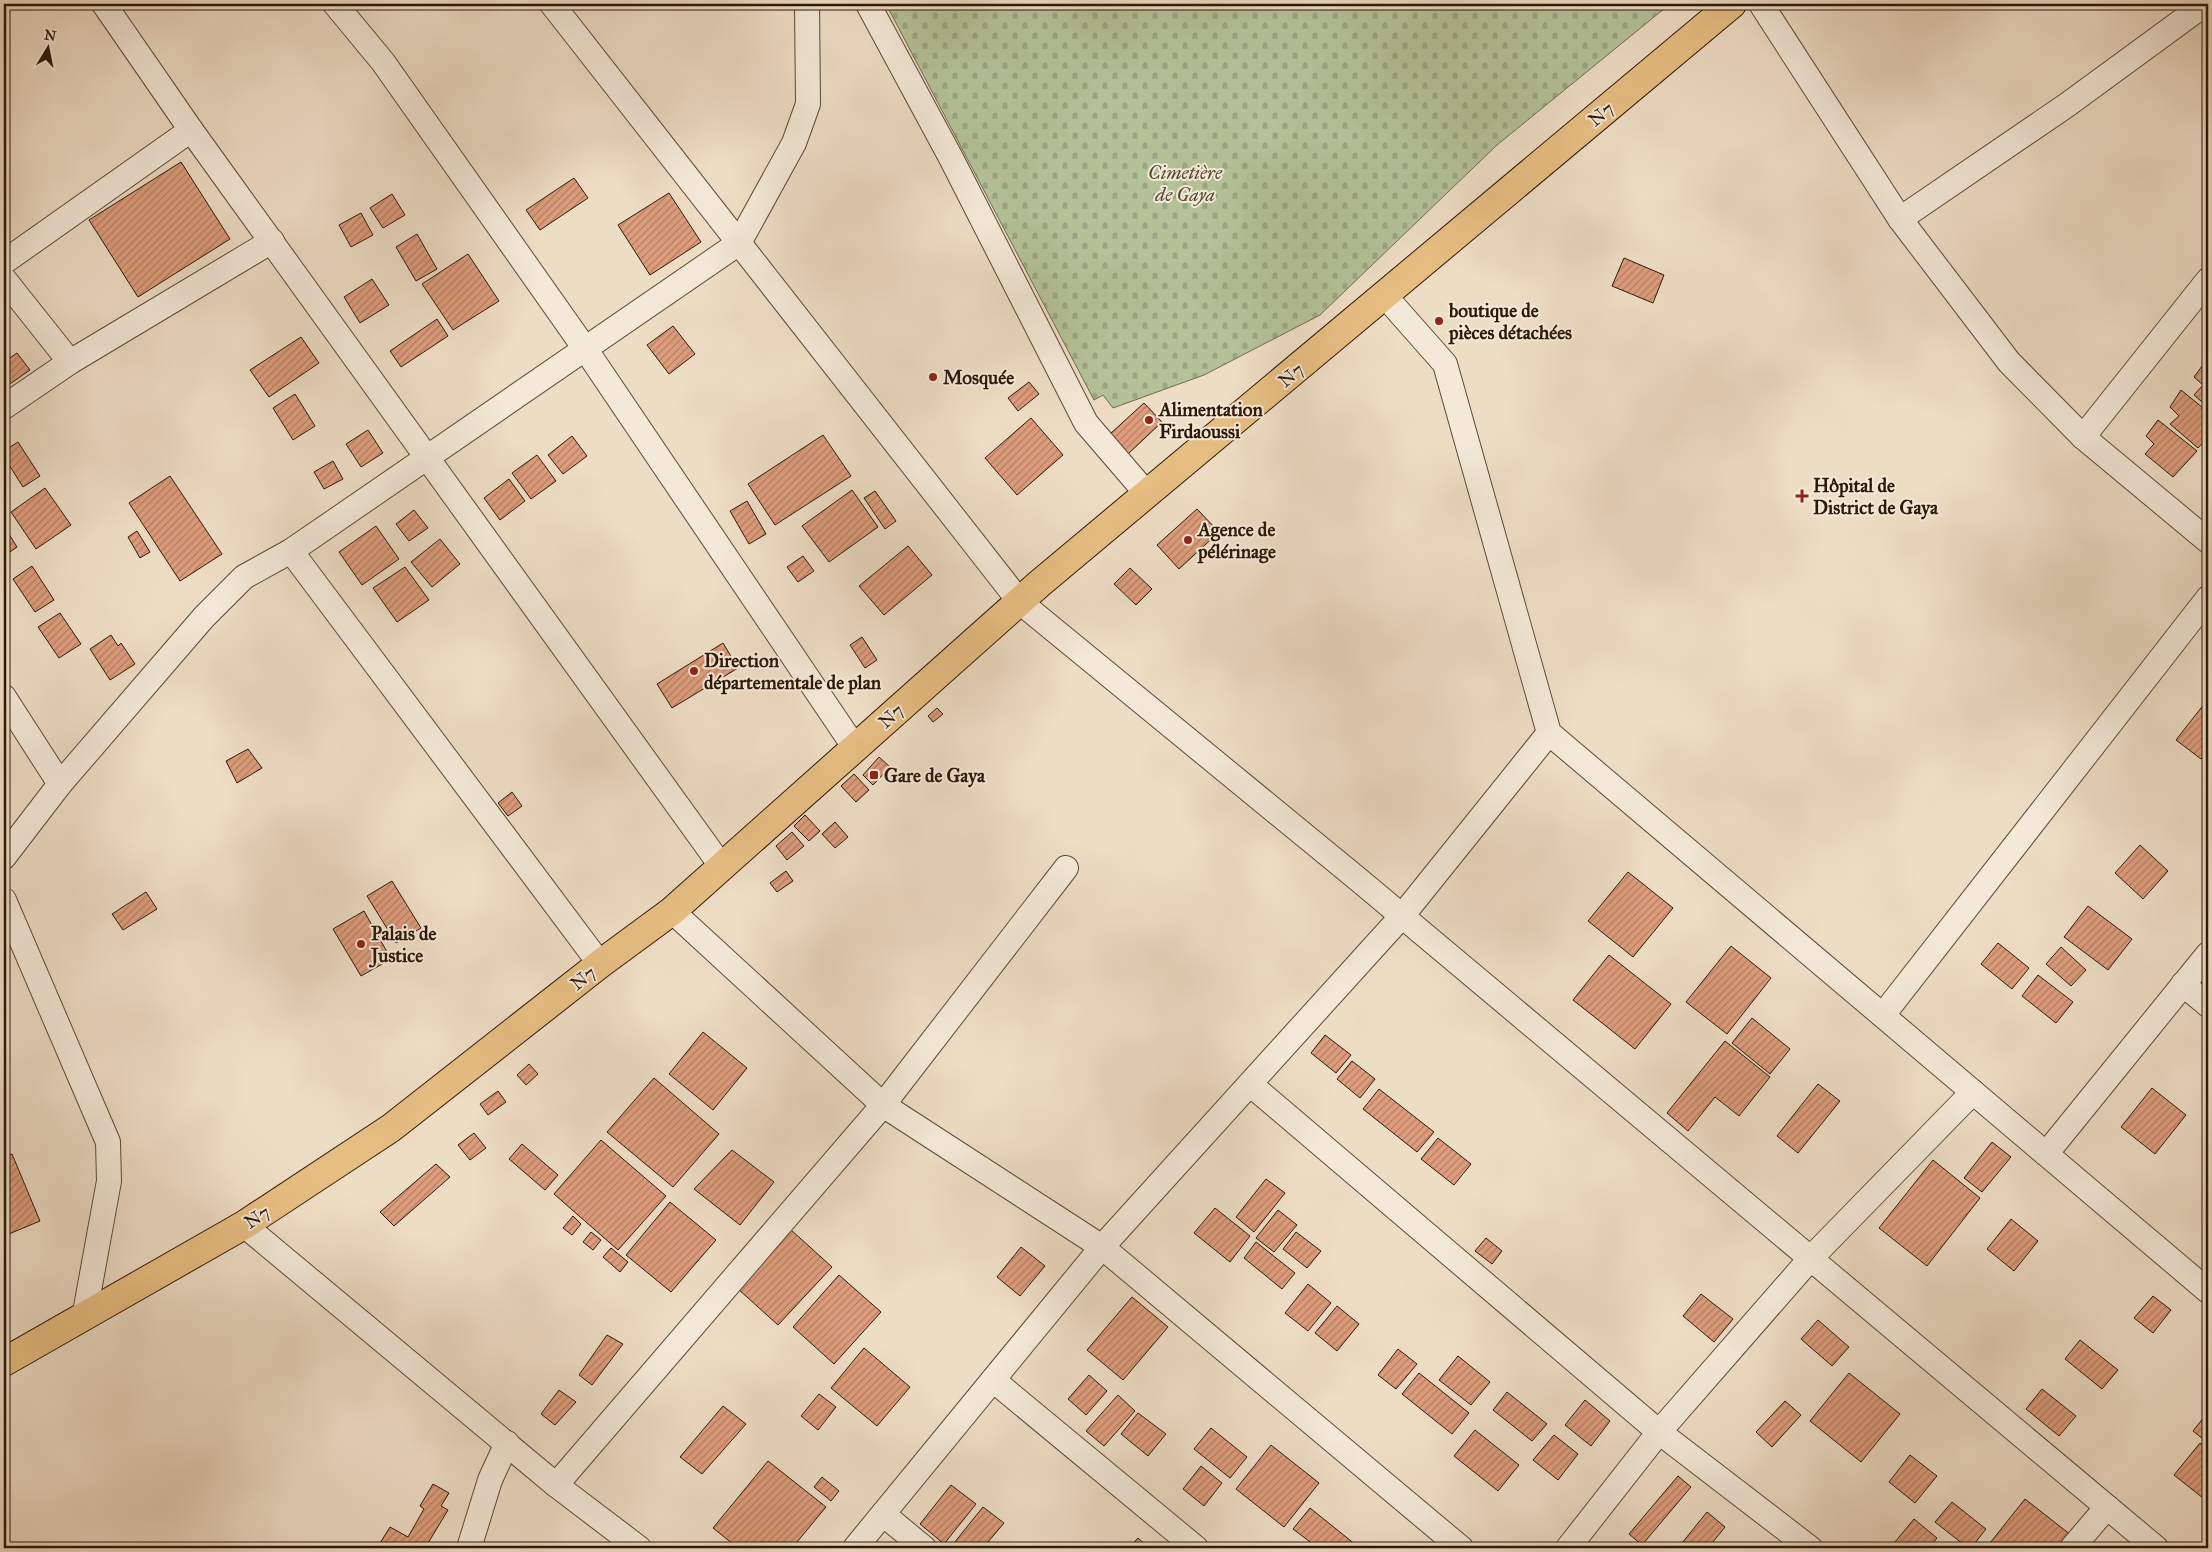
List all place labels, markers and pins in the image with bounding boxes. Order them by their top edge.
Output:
place label: boutique de pièces détachées [1448,299,1572,345]
marker: boutique de pièces détachées [1433,315,1445,327]
place label: Mosquée [943,366,1014,390]
marker: Mosquée [927,371,939,383]
place label: Alimentation Firdaoussi [1157,398,1263,443]
marker: Alimentation Firdaoussi [1143,414,1155,426]
place label: Hôpital de District de Gaya [1813,474,1939,520]
marker: Hôpital de District de Gaya [1795,489,1809,503]
place label: Agence de pélérinage [1196,518,1276,564]
marker: Agence de pélérinage [1182,534,1194,546]
place label: Direction départementale de plan [704,649,882,695]
marker: Direction départementale de plan [688,665,700,677]
place label: Gare de Gaya [884,764,986,788]
marker: Gare de Gaya [868,769,880,781]
place label: Palais de Justice [368,922,437,968]
marker: Palais de Justice [355,938,367,950]

